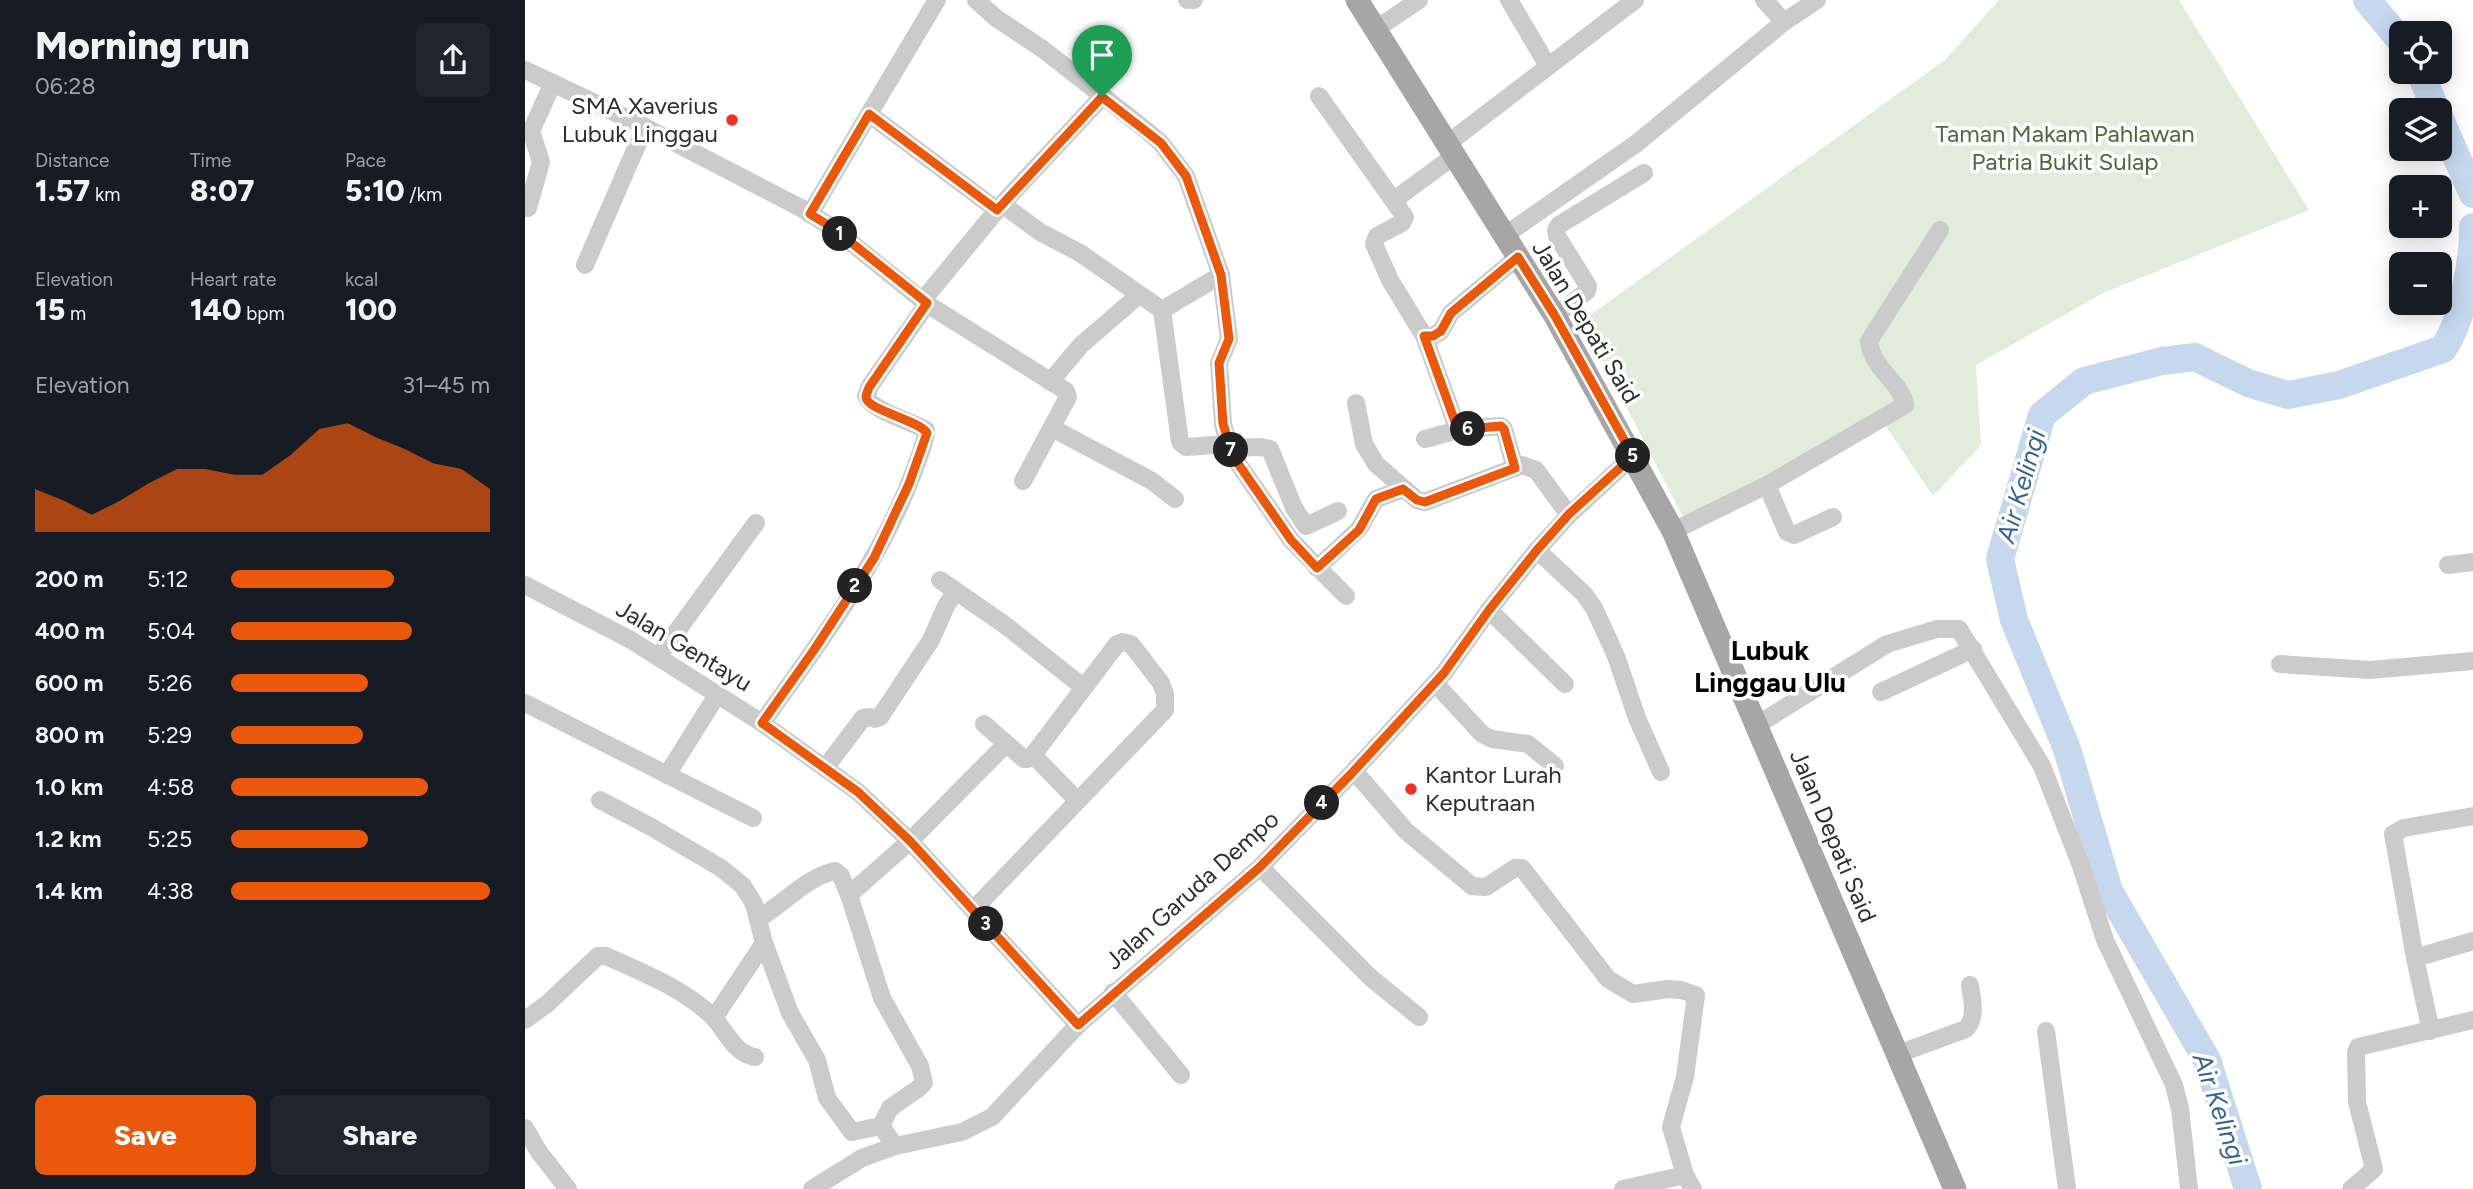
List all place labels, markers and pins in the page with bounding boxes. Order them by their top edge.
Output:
pin [1072,25,1132,97]
place label: SMA Xaverius Lubuk Linggau [562,91,718,148]
marker: SMA Xaverius Lubuk Linggau [724,112,740,128]
pin: 1 [823,216,857,252]
pin: 6 [1451,412,1485,446]
pin: 7 [1213,433,1249,468]
pin: 5 [1615,438,1651,474]
pin: 2 [837,568,873,604]
place label: Kantor Lurah Keputraan [1425,760,1562,817]
marker: Kantor Lurah Keputraan [1403,781,1419,797]
pin: 4 [1305,786,1339,820]
pin: 3 [969,906,1003,942]

